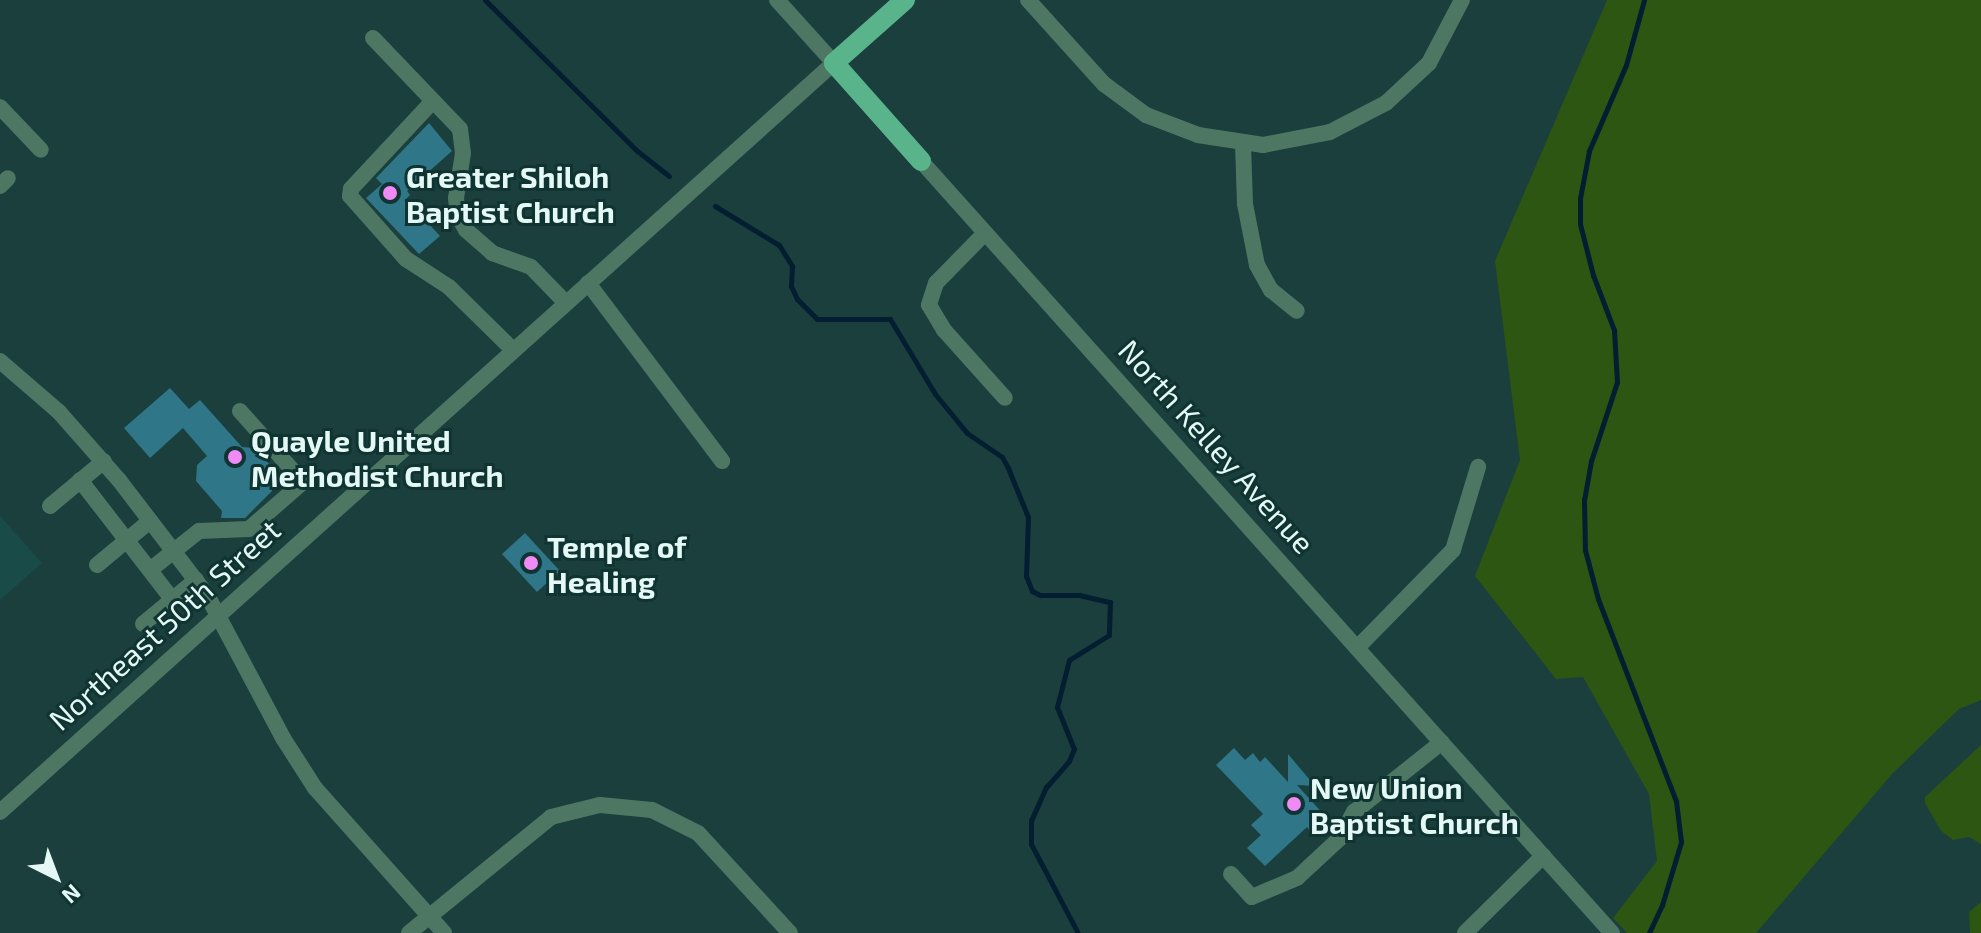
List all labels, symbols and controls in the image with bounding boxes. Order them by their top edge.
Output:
place label: Greater Shiloh Baptist Church [406,158,615,228]
marker: Greater Shiloh Baptist Church [381,184,399,202]
street label: North Kelley Avenue [1111,331,1323,561]
place label: Quayle United Methodist Church [251,422,504,492]
marker: Quayle United Methodist Church [226,448,244,466]
street label: Northeast 50th Street [41,511,287,737]
place label: Temple of Healing [547,528,686,598]
marker: Temple of Healing [522,554,540,572]
place label: New Union Baptist Church [1310,769,1519,840]
marker: New Union Baptist Church [1285,795,1303,813]
north arrow [16,837,96,917]
text: N [57,880,87,910]

